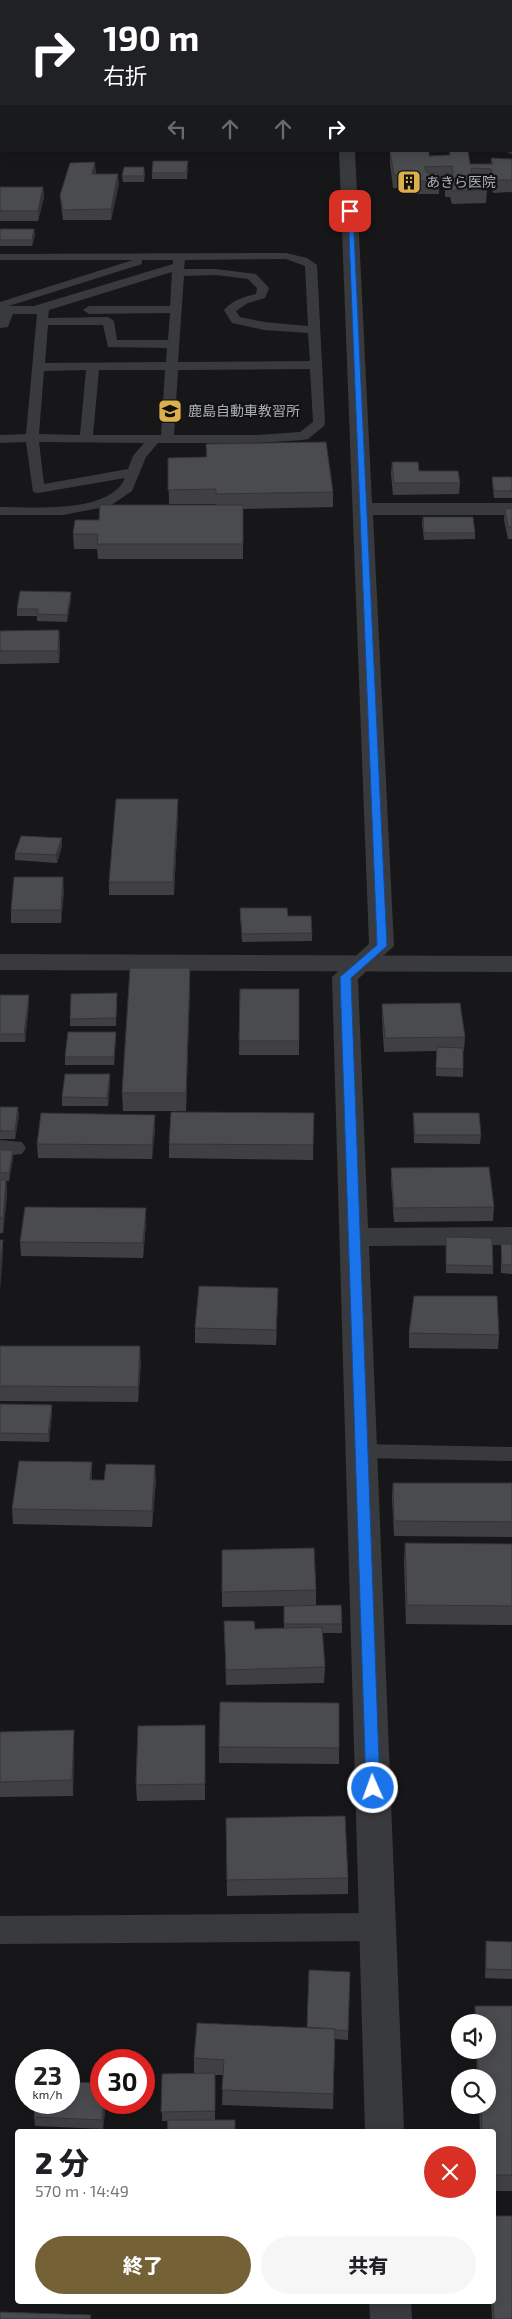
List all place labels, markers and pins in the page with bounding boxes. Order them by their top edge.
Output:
building icon: あきら医院 [396,169,422,195]
place label: あきら医院 [426,173,496,190]
pin [329,190,371,232]
school or university icon: 鹿島自動車教習所 [157,398,183,424]
place label: 鹿島自動車教習所 [188,402,300,419]

